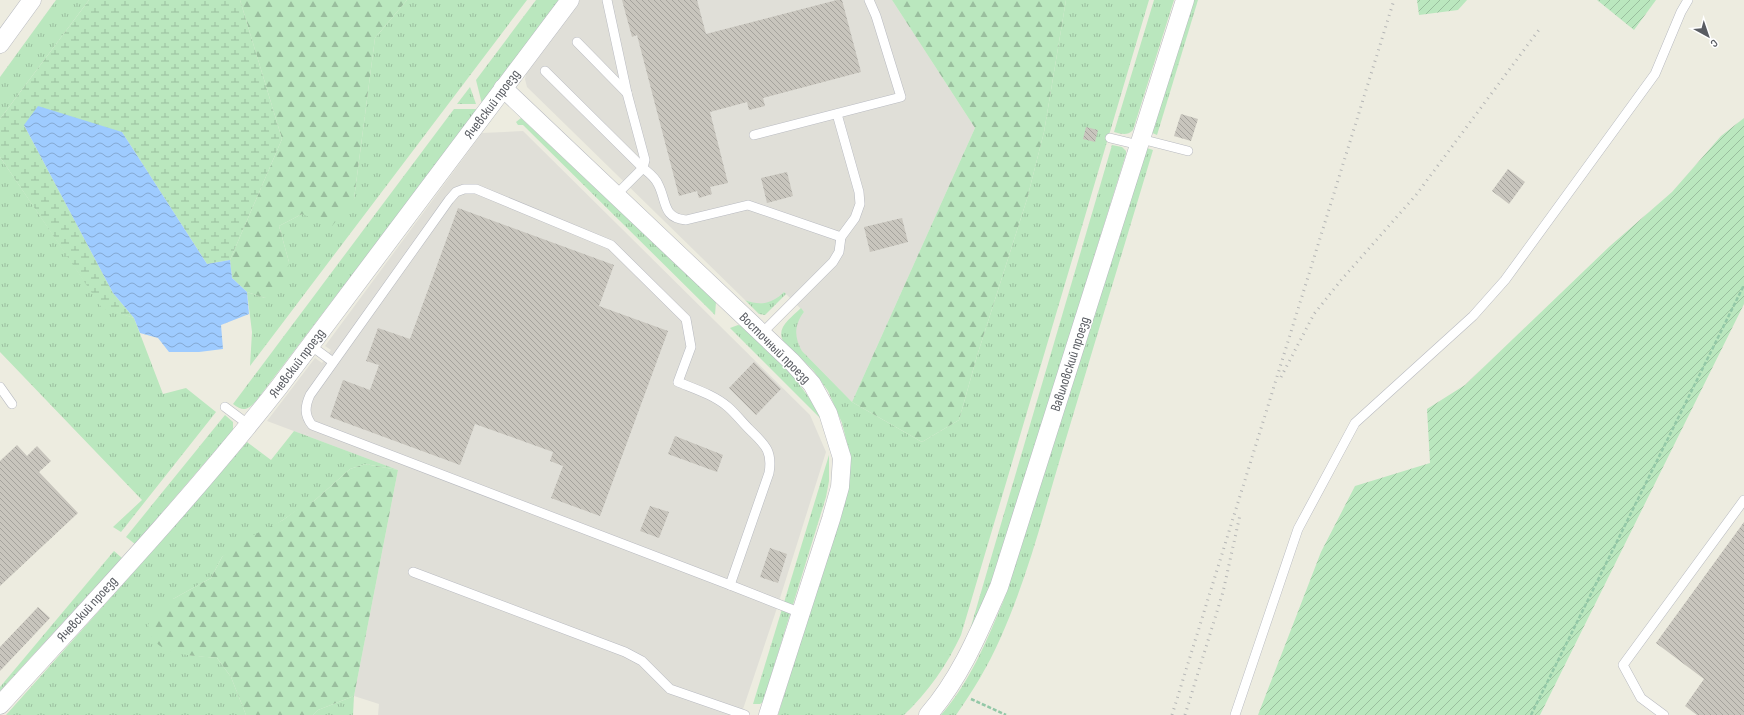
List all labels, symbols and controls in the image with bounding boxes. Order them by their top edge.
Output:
north arrow [1688,16,1728,56]
text: С [1707,36,1720,50]
street label: Ячевский проезд [460,66,524,142]
street label: Восточный проезд [736,309,814,387]
street label: Вавиловский проезд [1047,314,1093,414]
street label: Ячевский проезд [265,325,329,401]
street label: Ячевский проезд [53,573,121,645]

